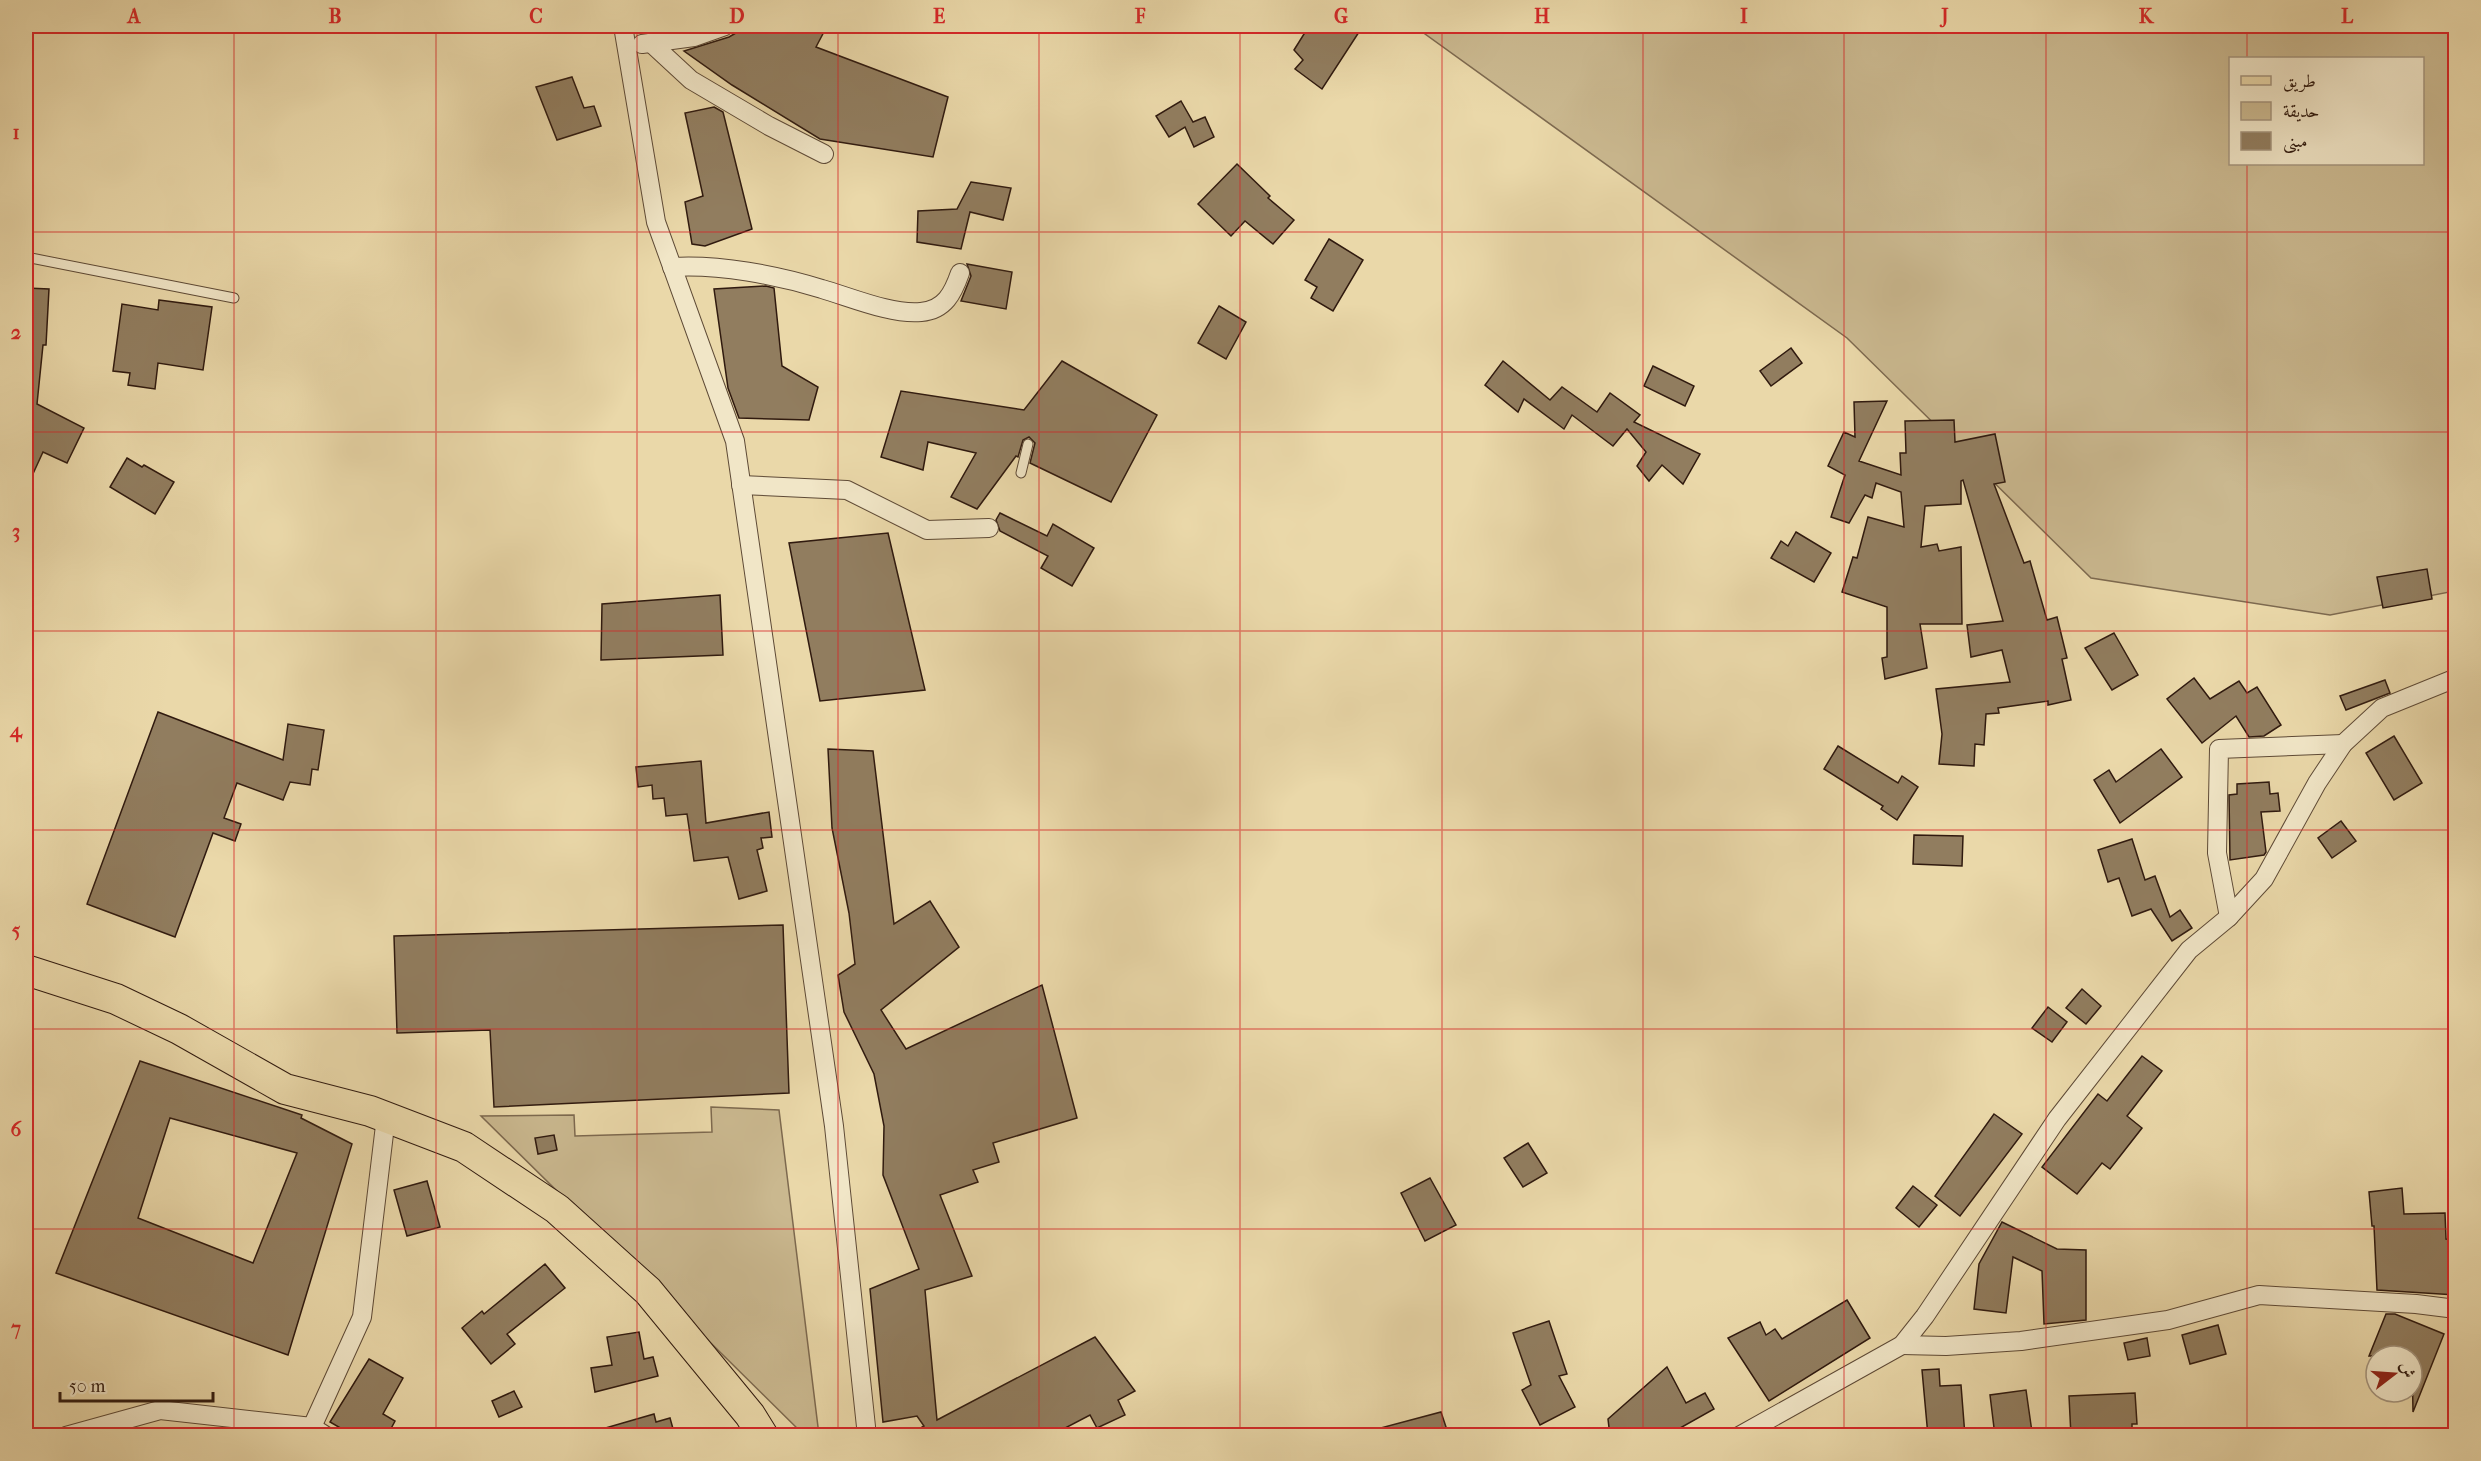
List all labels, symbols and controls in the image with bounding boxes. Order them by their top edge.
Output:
text: A [126,5,142,28]
text: B [328,5,342,28]
text: C [529,5,543,28]
text: D [729,5,745,28]
text: E [933,5,945,28]
text: F [1134,5,1146,28]
text: G [1334,5,1348,28]
text: H [1534,5,1550,28]
text: I [1740,5,1748,28]
text: J [1939,5,1949,28]
text: K [2139,5,2155,28]
text: L [2341,5,2354,28]
legend [2229,57,2424,165]
text: طريق [2283,71,2316,93]
text: حديقة [2283,101,2319,122]
text: 1 [12,121,20,144]
text: مبنى [2283,131,2308,154]
text: 2 [11,321,21,344]
text: 3 [12,520,20,543]
text: 4 [9,719,23,743]
text: 5 [12,919,21,942]
text: 6 [11,1118,23,1141]
text: 7 [10,1317,21,1340]
north arrow [2364,1344,2424,1404]
text: ش [2396,1359,2419,1380]
scale bar [60,1365,213,1403]
text: 50 m [69,1376,106,1397]

